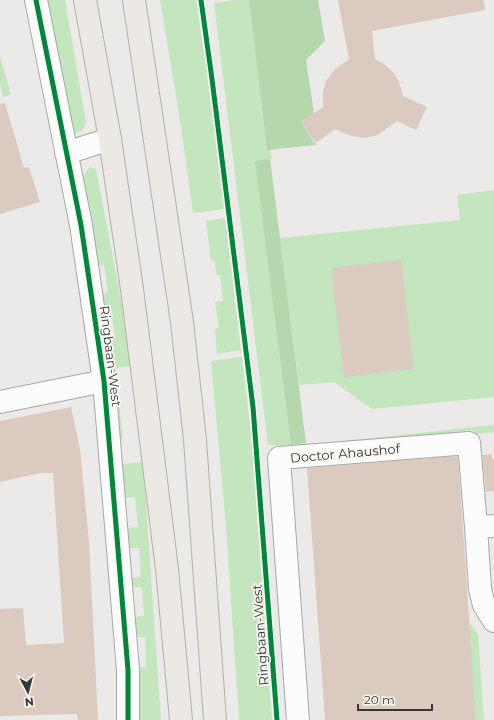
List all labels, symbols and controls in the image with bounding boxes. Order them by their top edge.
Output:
street label: Ringbaan-West [97,305,125,407]
street label: Doctor Ahaushof [289,440,401,466]
street label: Ringbaan-West [248,584,272,686]
north arrow [8,672,48,712]
scale bar [358,686,432,712]
text: 20 m [364,692,395,707]
text: N [24,694,34,709]

